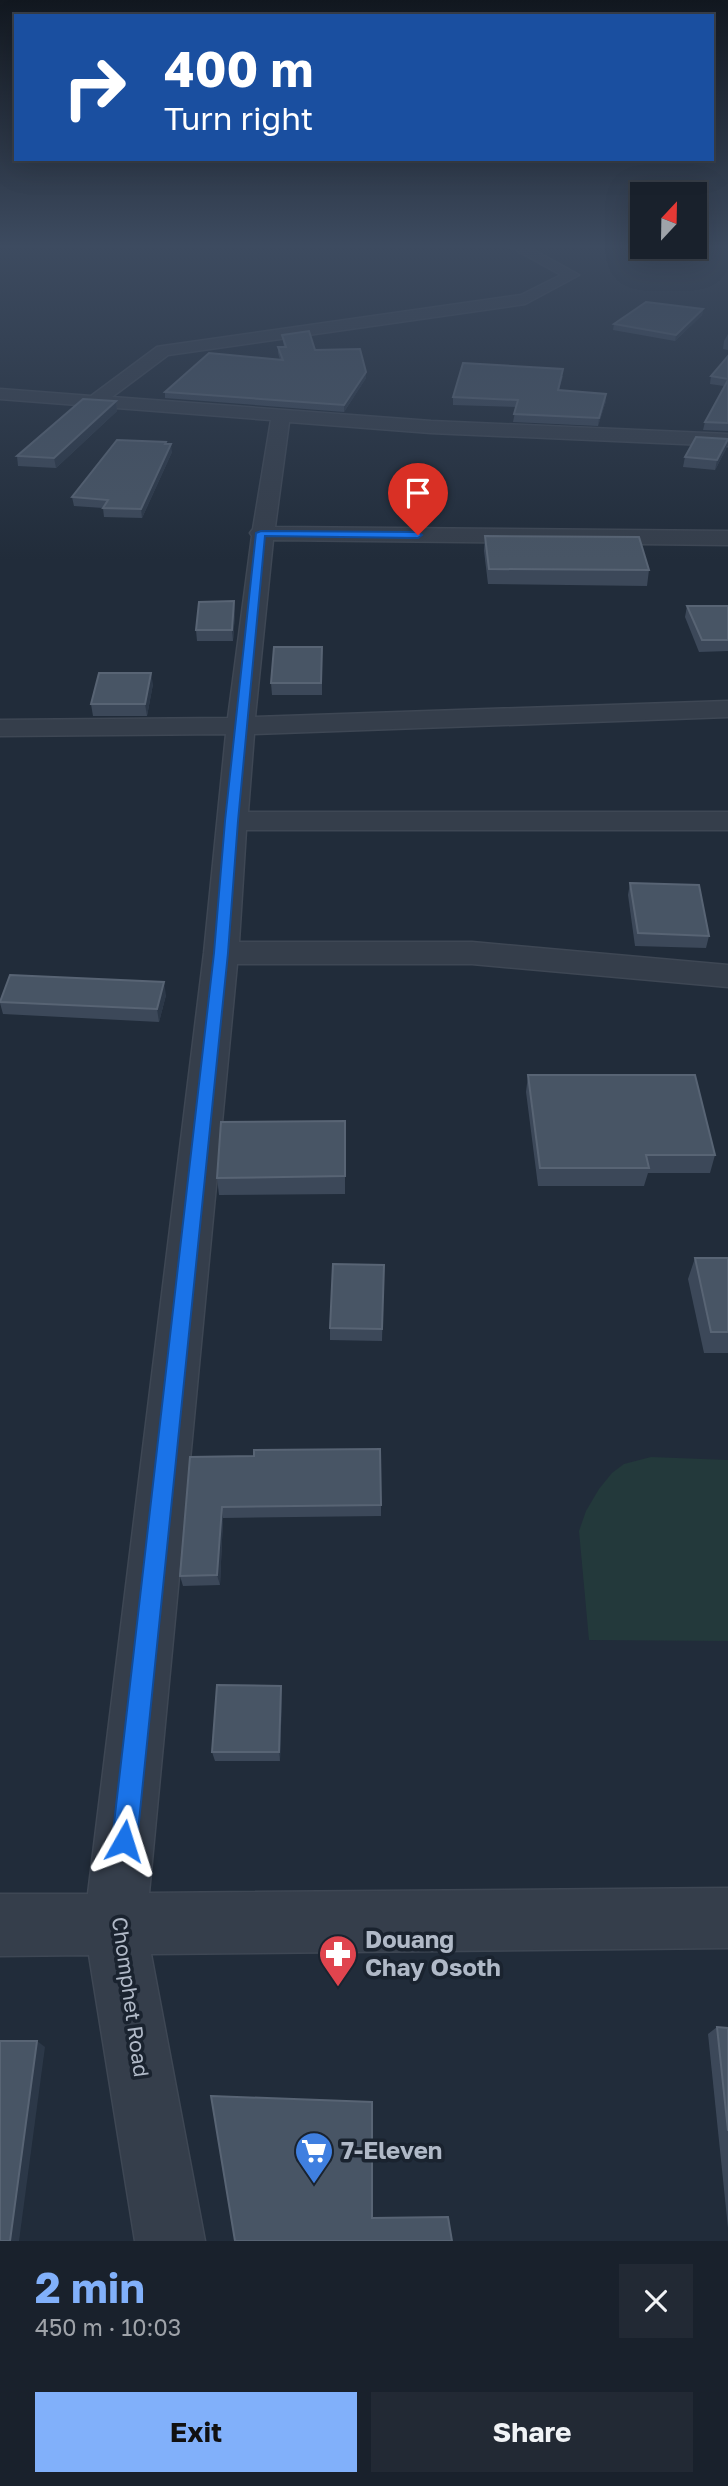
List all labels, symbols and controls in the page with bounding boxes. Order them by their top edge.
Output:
text: 400 m [164,39,313,98]
icon: right [49,42,140,133]
text: Turn right [164,99,313,137]
north arrow [630,182,707,259]
map controls [630,182,707,259]
pin [388,463,448,535]
icon: arrive [399,474,437,512]
position arrow [87,1804,161,1878]
street label: Chomphet Road [107,1915,155,2079]
place label: Douang Chay Osoth [365,1924,501,1981]
pharmacy icon: Douang Chay Osoth [317,1933,359,1988]
supermarket icon: 7-Eleven [293,2130,335,2185]
place label: 7-Eleven [341,2135,442,2164]
text: 2 min [35,2262,145,2312]
button: close [619,2264,693,2338]
text: 450 m · 10:03 [35,2313,181,2341]
button: Exit [35,2392,357,2472]
button: Share [371,2392,693,2472]

